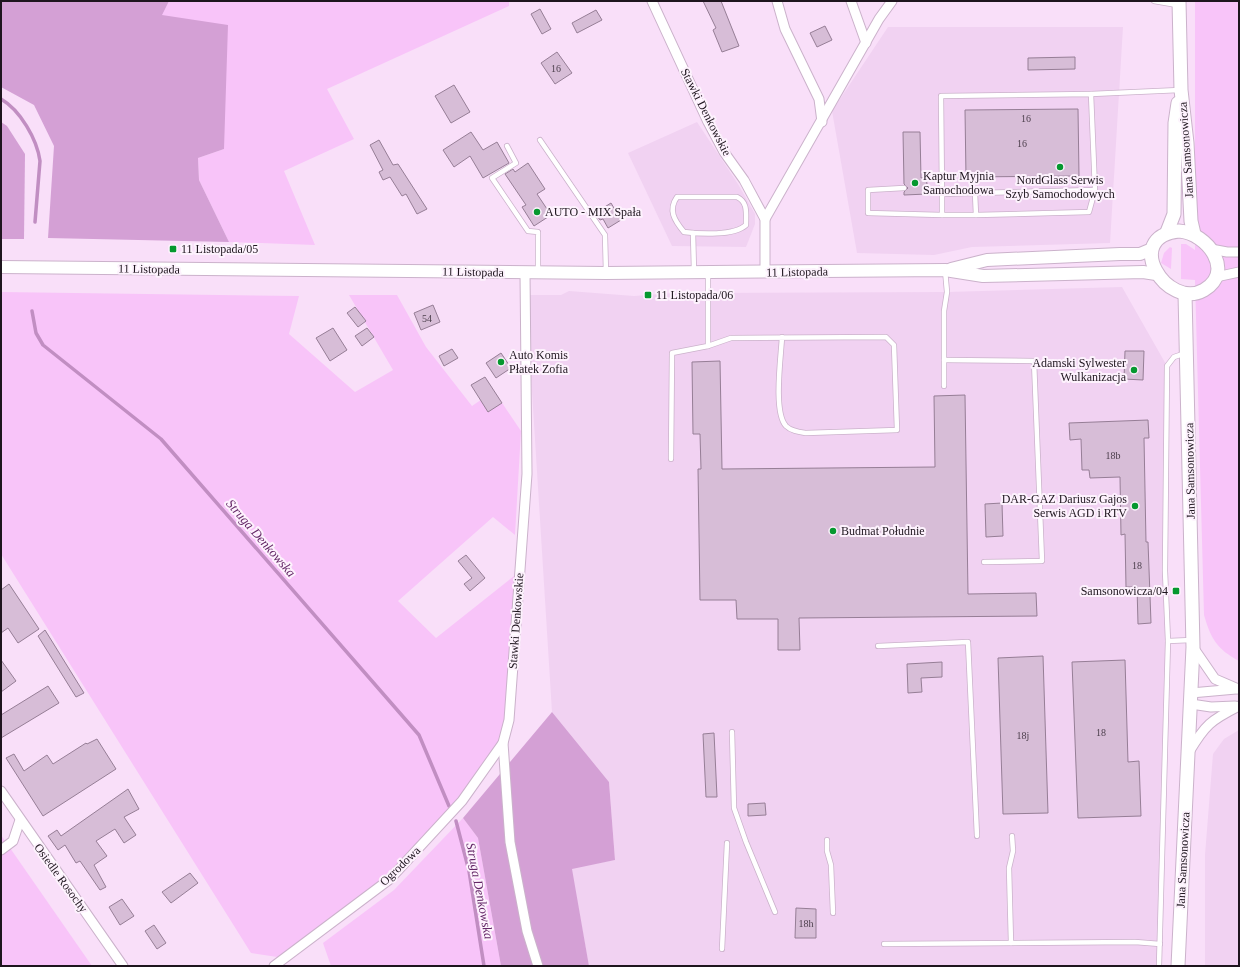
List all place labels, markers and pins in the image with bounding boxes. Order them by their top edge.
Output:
marker: NordGlass Serwis Szyb Samochodowych [1055,162,1065,172]
place label: Kaptur Myjnia Samochodowa [923,169,995,197]
place label: NordGlass Serwis Szyb Samochodowych [1005,173,1115,201]
marker: Kaptur Myjnia Samochodowa [910,178,920,188]
place label: AUTO - MIX Spała [545,205,642,219]
marker: AUTO - MIX Spała [532,207,542,217]
place label: 11 Listopada/05 [181,242,258,256]
marker: 11 Listopada/05 [168,244,178,254]
place label: 11 Listopada/06 [656,288,733,302]
marker: 11 Listopada/06 [643,290,653,300]
place label: Auto Komis Płatek Zofia [509,348,569,376]
place label: Adamski Sylwester Wulkanizacja [1032,356,1127,384]
marker: Auto Komis Płatek Zofia [496,357,506,367]
marker: Adamski Sylwester Wulkanizacja [1129,365,1139,375]
place label: DAR-GAZ Dariusz Gajos Serwis AGD i RTV [1002,492,1127,520]
marker: DAR-GAZ Dariusz Gajos Serwis AGD i RTV [1130,501,1140,511]
place label: Budmat Południe [841,524,925,538]
marker: Budmat Południe [828,526,838,536]
place label: Samsonowicza/04 [1081,584,1168,598]
marker: Samsonowicza/04 [1171,586,1181,596]

